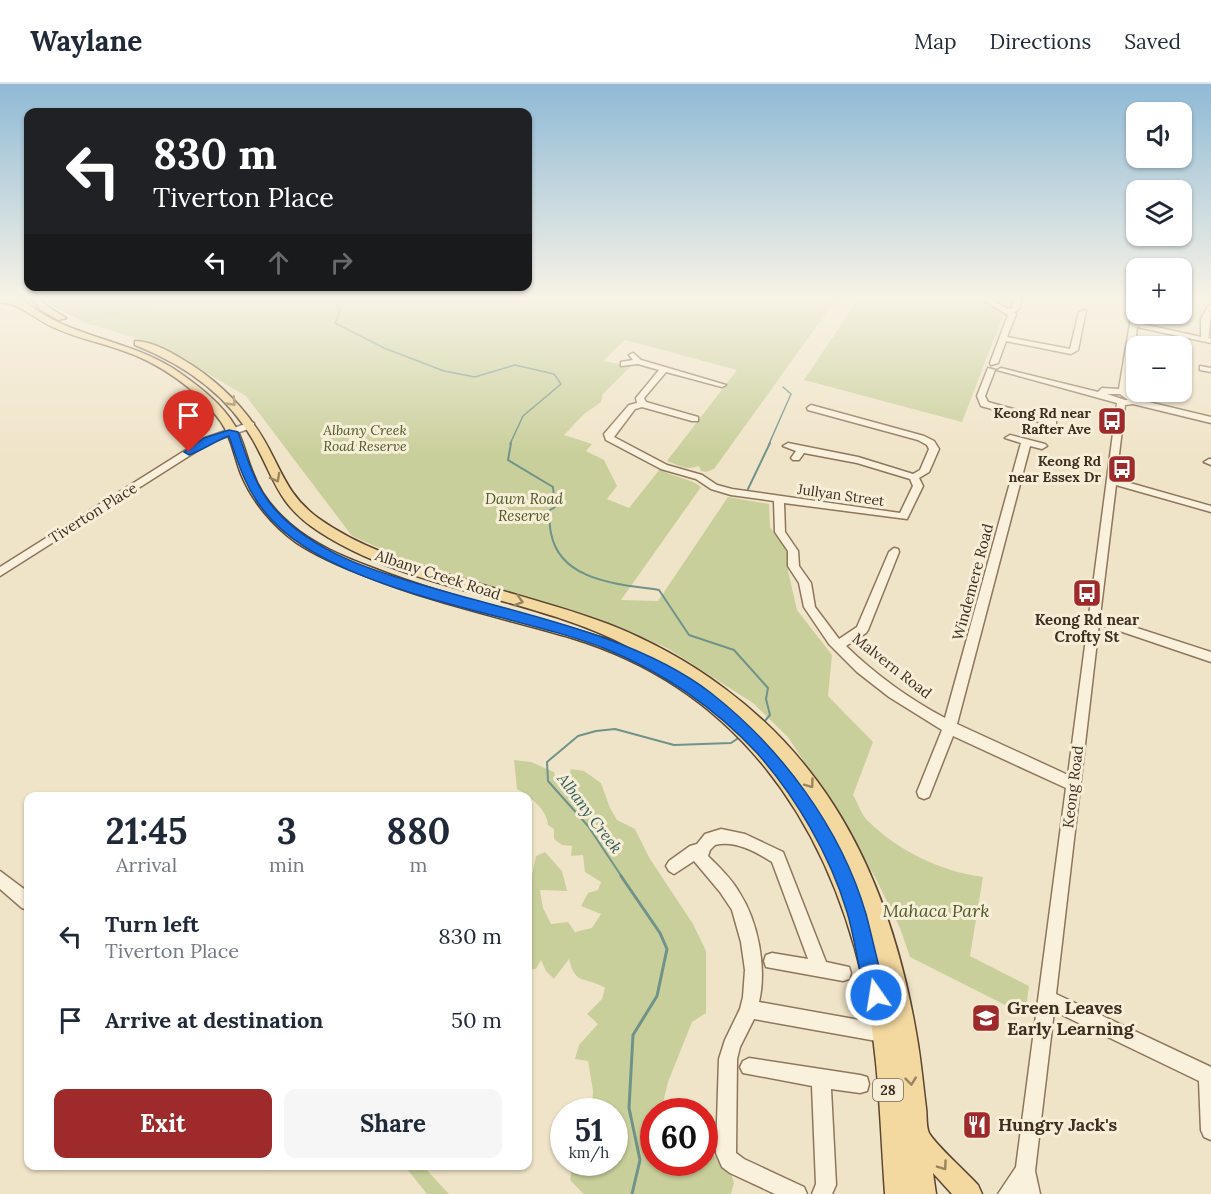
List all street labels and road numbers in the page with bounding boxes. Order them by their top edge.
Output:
street label: Tiverton Place [45,478,140,547]
street label: Jullyan Street [795,480,886,510]
street label: Windemere Road [948,521,997,642]
street label: Albany Creek Road [372,545,503,604]
street label: Malvern Road [849,629,936,703]
street label: Keong Road [1058,745,1087,829]
road number: 28 [873,1079,903,1101]

